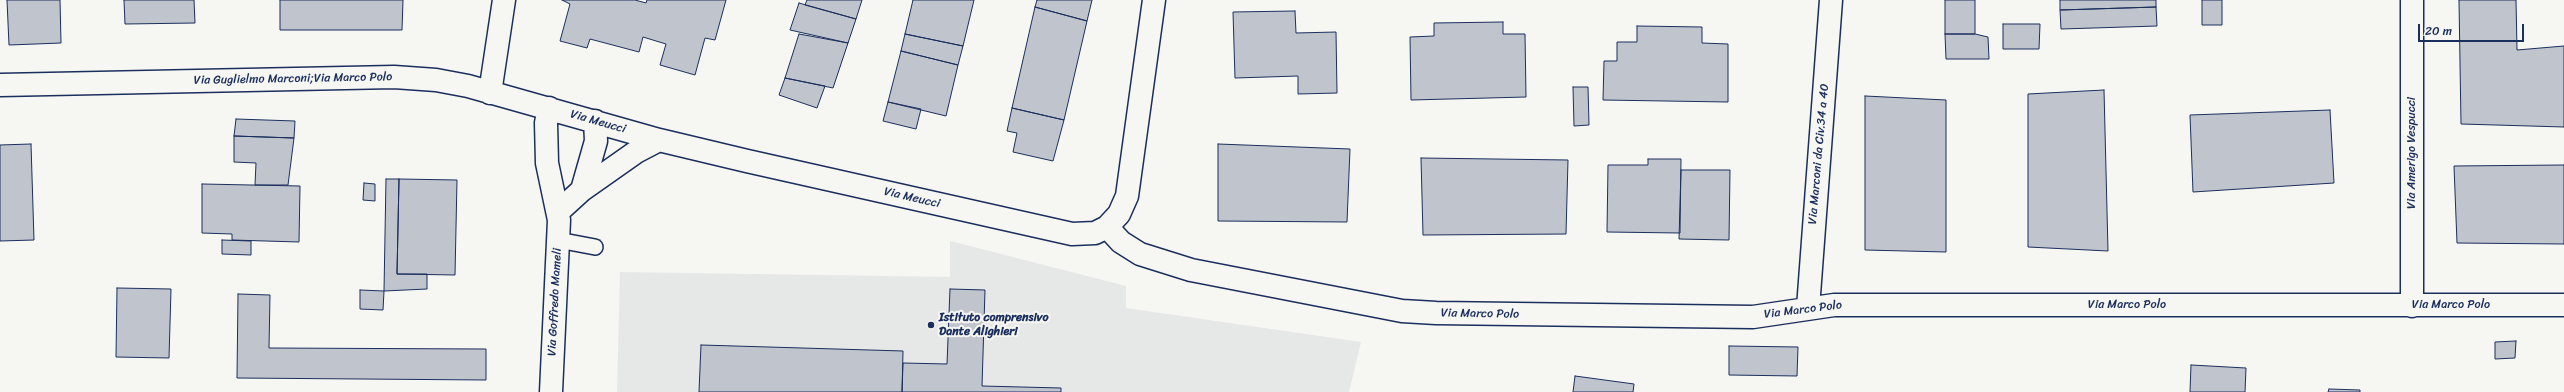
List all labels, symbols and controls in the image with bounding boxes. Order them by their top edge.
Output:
scale bar [2420,16,2526,42]
text: 20 m [2425,20,2452,42]
street label: Via Guglielmo Marconi;Via Marco Polo [194,70,392,88]
street label: Via Marconi da Civ.34 a 40 [1806,83,1832,225]
street label: Via Amerigo Vespucci [2405,97,2419,209]
street label: Via Meucci [568,107,628,137]
street label: Via Meucci [882,185,942,211]
street label: Via Goffredo Mameli [545,248,565,356]
street label: Via Marco Polo [1763,298,1843,322]
street label: Via Marco Polo [2088,298,2166,312]
street label: Via Marco Polo [2412,298,2490,312]
street label: Via Marco Polo [1441,306,1519,322]
place label: Istituto comprensivo Dante Alighieri [939,311,1048,339]
marker: Istituto comprensivo Dante Alighieri [926,320,936,330]

